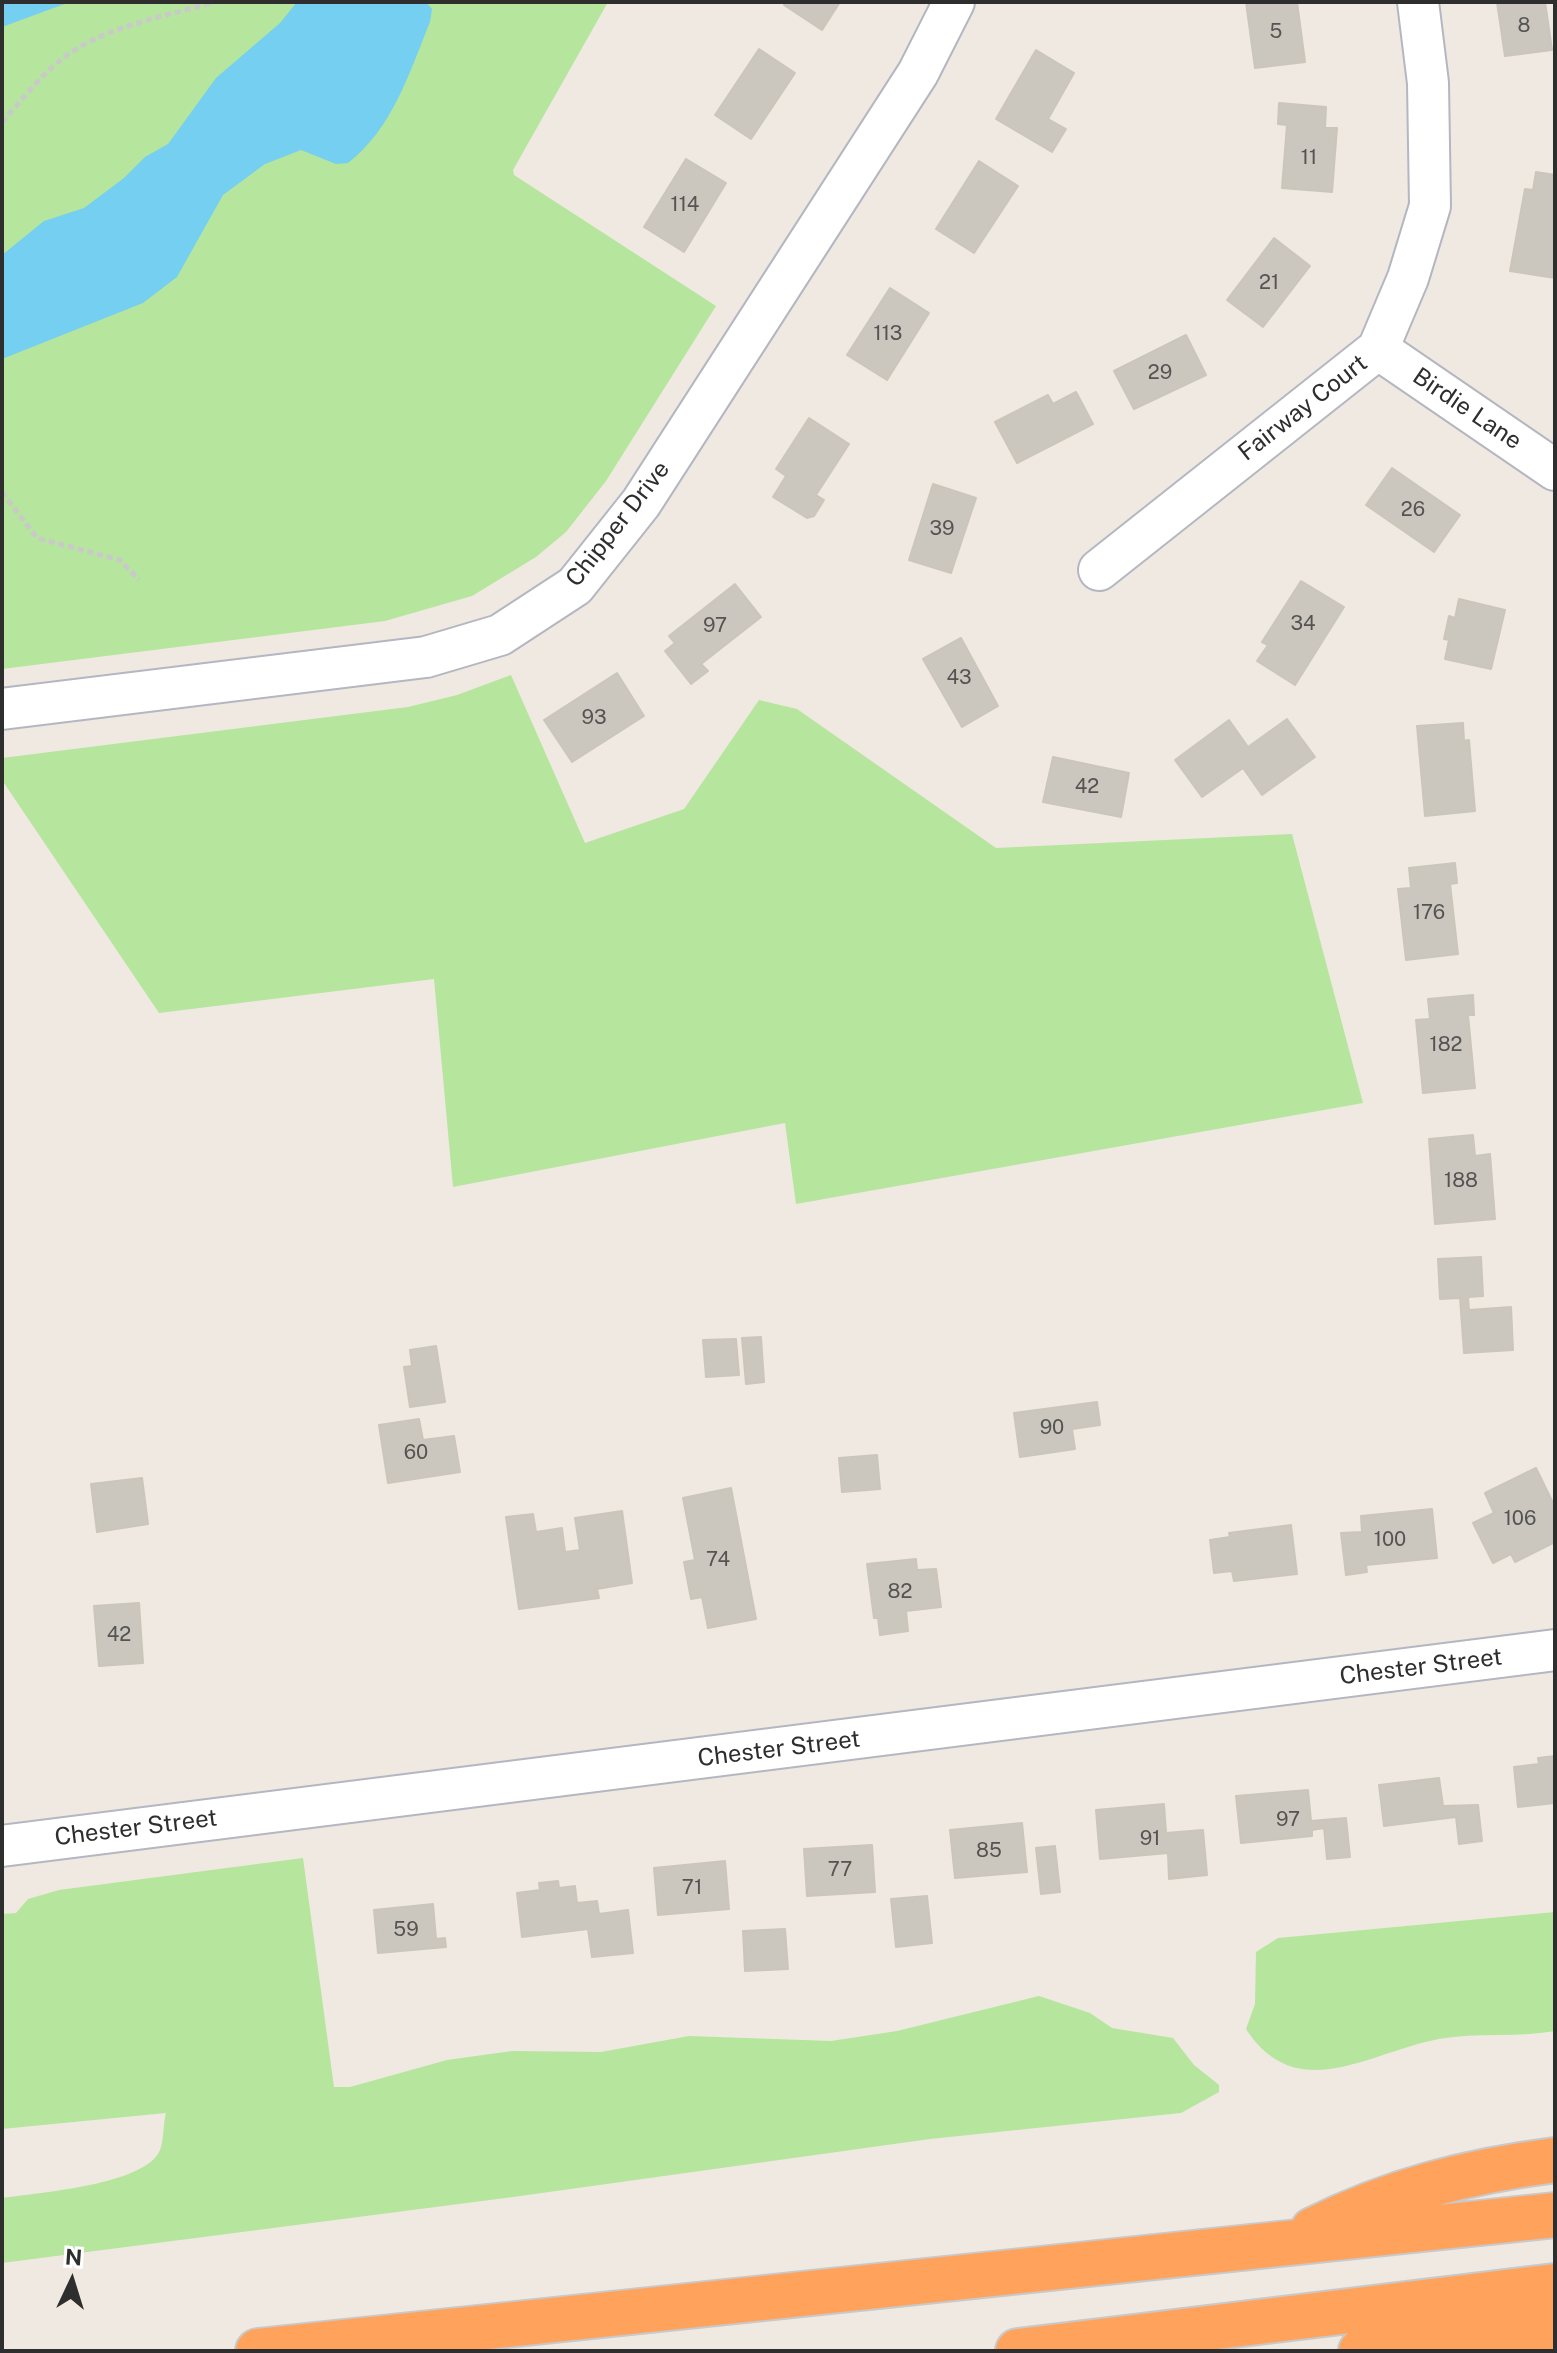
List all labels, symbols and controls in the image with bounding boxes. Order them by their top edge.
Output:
house number: 8 [1518,14,1530,38]
house number: 5 [1270,20,1282,44]
house number: 11 [1301,146,1317,170]
house number: 114 [671,193,699,217]
house number: 21 [1259,271,1279,295]
house number: 113 [874,322,902,346]
street label: Fairway Court [1233,349,1373,467]
house number: 29 [1148,361,1172,385]
street label: Birdie Lane [1407,362,1527,456]
street label: Chipper Drive [560,456,676,592]
house number: 26 [1401,498,1425,522]
house number: 39 [930,517,954,541]
house number: 34 [1290,612,1316,636]
house number: 97 [703,614,727,638]
house number: 43 [946,666,972,690]
house number: 93 [582,706,606,730]
house number: 42 [1075,775,1099,799]
house number: 176 [1413,901,1445,925]
house number: 182 [1429,1033,1463,1057]
house number: 188 [1444,1169,1478,1193]
house number: 90 [1040,1416,1064,1440]
house number: 60 [404,1441,428,1465]
house number: 106 [1504,1507,1536,1531]
house number: 100 [1374,1528,1406,1552]
house number: 74 [706,1548,730,1572]
house number: 82 [888,1580,912,1604]
house number: 42 [107,1623,131,1647]
street label: Chester Street [1338,1643,1504,1691]
street label: Chester Street [696,1725,862,1773]
street label: Chester Street [53,1804,219,1852]
house number: 97 [1276,1808,1300,1832]
house number: 91 [1140,1827,1160,1851]
house number: 85 [976,1839,1002,1863]
house number: 77 [828,1858,852,1882]
house number: 71 [682,1876,702,1900]
house number: 59 [393,1918,419,1942]
north arrow [32,2241,112,2321]
text: N [64,2243,83,2271]

